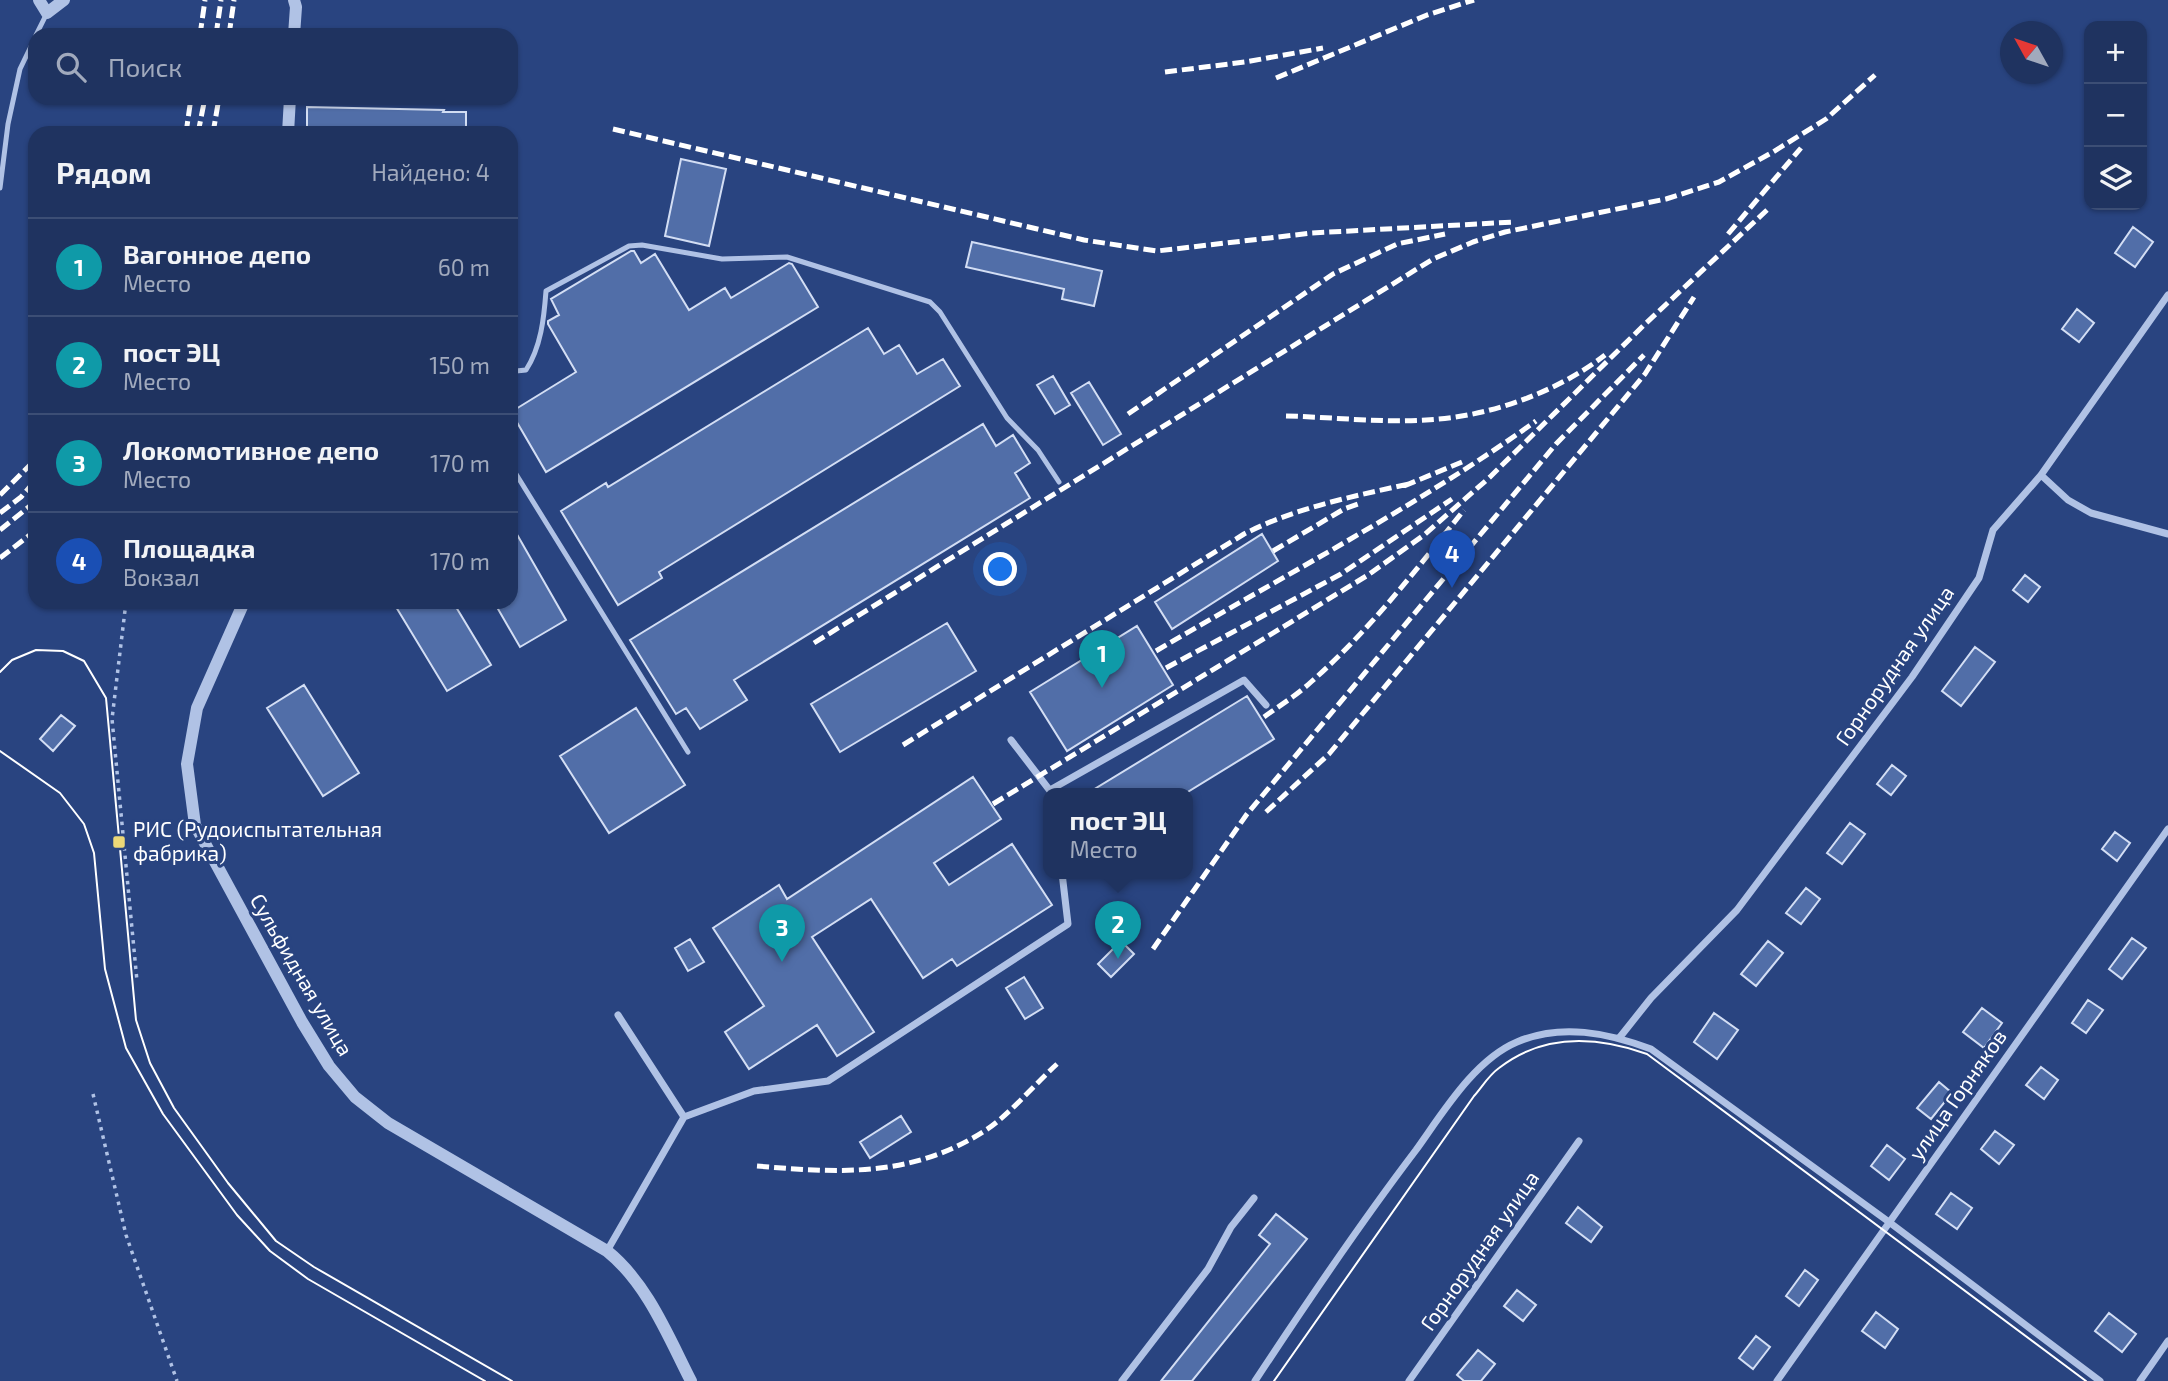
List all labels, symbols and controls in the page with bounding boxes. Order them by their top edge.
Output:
north arrow [2000,21,2063,84]
map controls [2084,21,2147,210]
button: + [2084,21,2147,84]
search box [28,28,518,105]
icon: search [52,48,90,86]
text: Поиск [108,51,182,82]
button: − [2084,84,2147,147]
button: layers [2084,147,2147,210]
text: Рядом [56,154,152,190]
text: Найдено: 4 [371,158,490,186]
text: Вагонное депо [123,238,311,269]
text: 1 [74,253,84,281]
text: 60 m [438,253,490,281]
text: Место [123,269,191,297]
text: пост ЭЦ [123,336,220,367]
text: 2 [72,351,86,379]
text: 150 m [429,351,490,379]
text: Место [123,367,191,395]
text: Локомотивное депо [123,434,379,465]
text: 3 [72,449,86,477]
text: 170 m [430,449,490,477]
text: Место [123,465,191,493]
pin: 4 [1429,530,1475,588]
text: Площадка [123,532,255,563]
text: 4 [72,547,86,575]
text: 170 m [430,547,490,575]
your location [983,552,1017,586]
text: Вокзал [123,563,200,591]
street label: Горнорудная улица [1829,580,1959,750]
pin: 1 [1079,630,1125,688]
popup [1043,788,1193,879]
text: пост ЭЦ [1069,804,1167,835]
place label: РИС (Рудоиспытательная фабрика) [133,816,382,865]
marker: РИС (Рудоиспытательная фабрика) [111,834,127,850]
text: Место [1069,835,1138,863]
street label: Сульфидная улица [245,889,359,1060]
pin: 2 [1095,901,1141,959]
pin: 3 [759,904,805,962]
street label: улица Горняков [1902,1024,2012,1165]
street label: Горнорудная улица [1414,1165,1544,1335]

